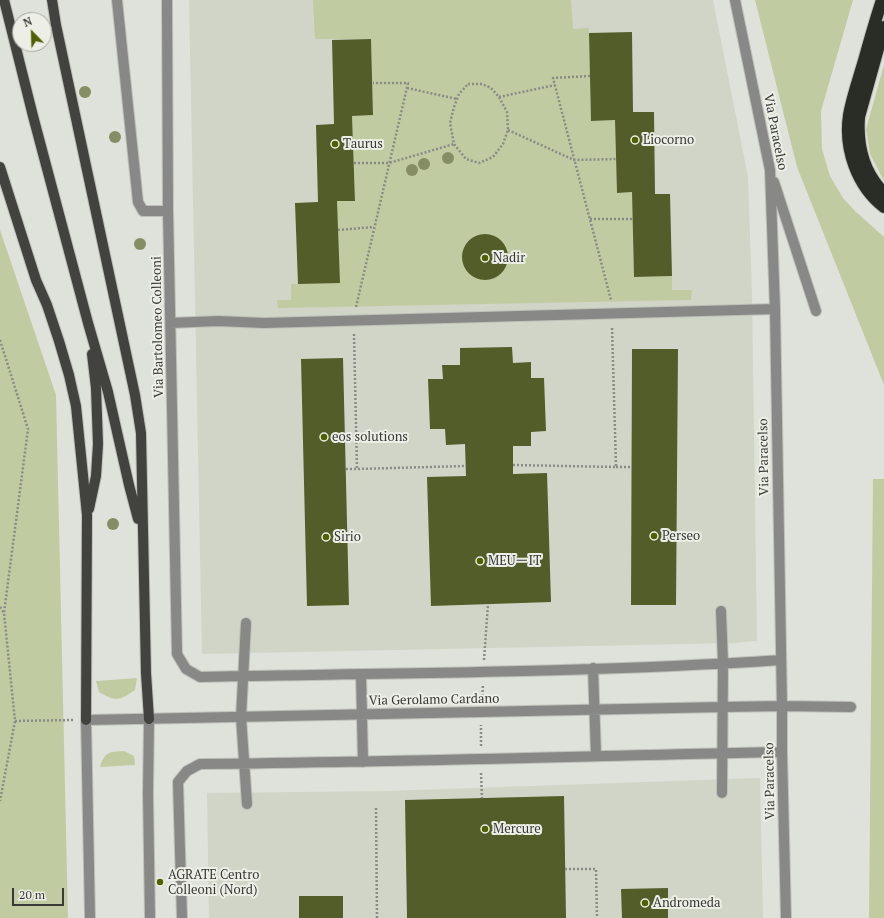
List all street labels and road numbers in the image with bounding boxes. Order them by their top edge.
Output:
street label: Via Paracelso [760,92,790,172]
street label: Via Bartolomeo Colleoni [149,256,167,398]
street label: Via Paracelso [756,418,772,496]
street label: Via Gerolamo Cardano [368,691,500,709]
street label: Via Paracelso [762,742,778,820]

